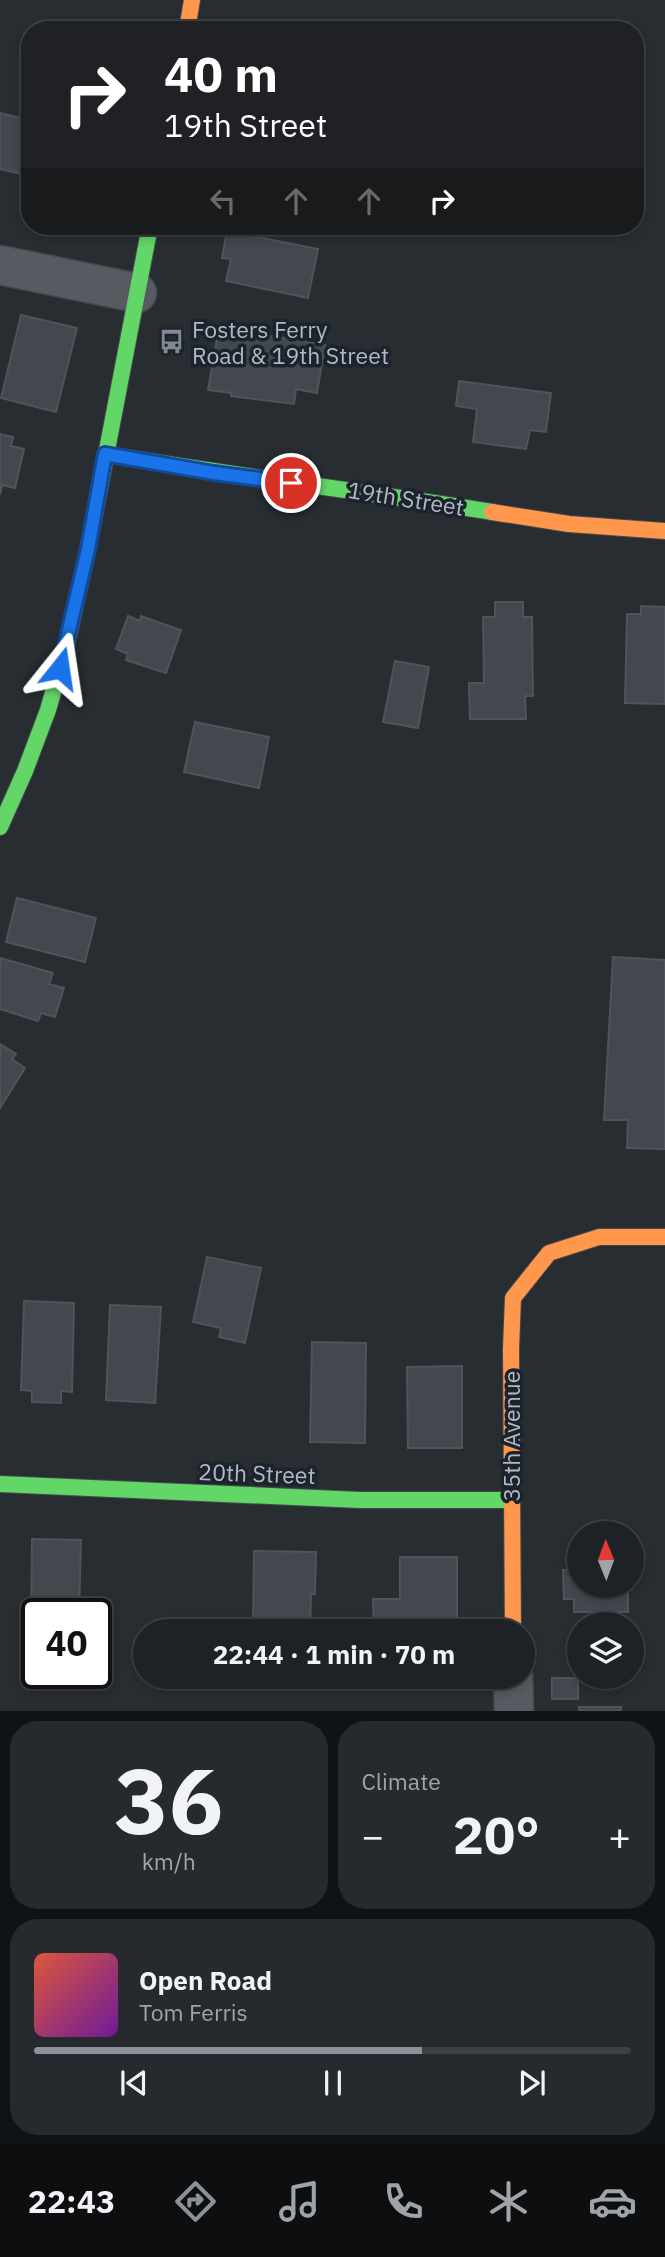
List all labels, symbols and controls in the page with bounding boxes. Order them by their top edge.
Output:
text: 40 m [164,42,278,105]
icon: right [49,49,140,140]
text: 19th Street [164,104,327,146]
icon: left [204,182,242,220]
icon: ahead [277,182,315,220]
icon: ahead [350,182,388,220]
icon: right [423,182,461,220]
place label: Fosters Ferry Road & 19th Street [192,314,389,370]
bus stop icon: Fosters Ferry Road & 19th Street [158,328,186,356]
pin [261,453,321,513]
icon: arrive [272,464,310,502]
street label: 19th Street [346,474,466,522]
position arrow [23,631,97,705]
street label: 35th Avenue [496,1371,526,1501]
street label: 20th Street [198,1456,316,1490]
north arrow [567,1521,644,1598]
map controls [567,1521,644,1689]
speed limit sign: 40 [21,1598,112,1689]
button: layers [567,1612,644,1689]
text: 22:44 · 1 min · 70 m [213,1637,455,1671]
text: 36 [114,1741,223,1859]
text: Climate [362,1766,441,1796]
text: 20° [453,1801,540,1868]
text: − [362,1811,384,1860]
text: + [608,1811,631,1860]
text: km/h [142,1846,196,1876]
text: Open Road [139,1963,272,1997]
text: Tom Ferris [139,1997,248,2027]
icon: previous [115,2064,153,2102]
icon: pause [314,2064,352,2102]
icon: next [513,2064,551,2102]
icon: directions [171,2177,220,2226]
icon: music [275,2177,324,2226]
icon: phone [379,2177,428,2226]
icon: climate [484,2177,533,2226]
icon: car [588,2177,637,2226]
text: 22:43 [28,2180,115,2222]

